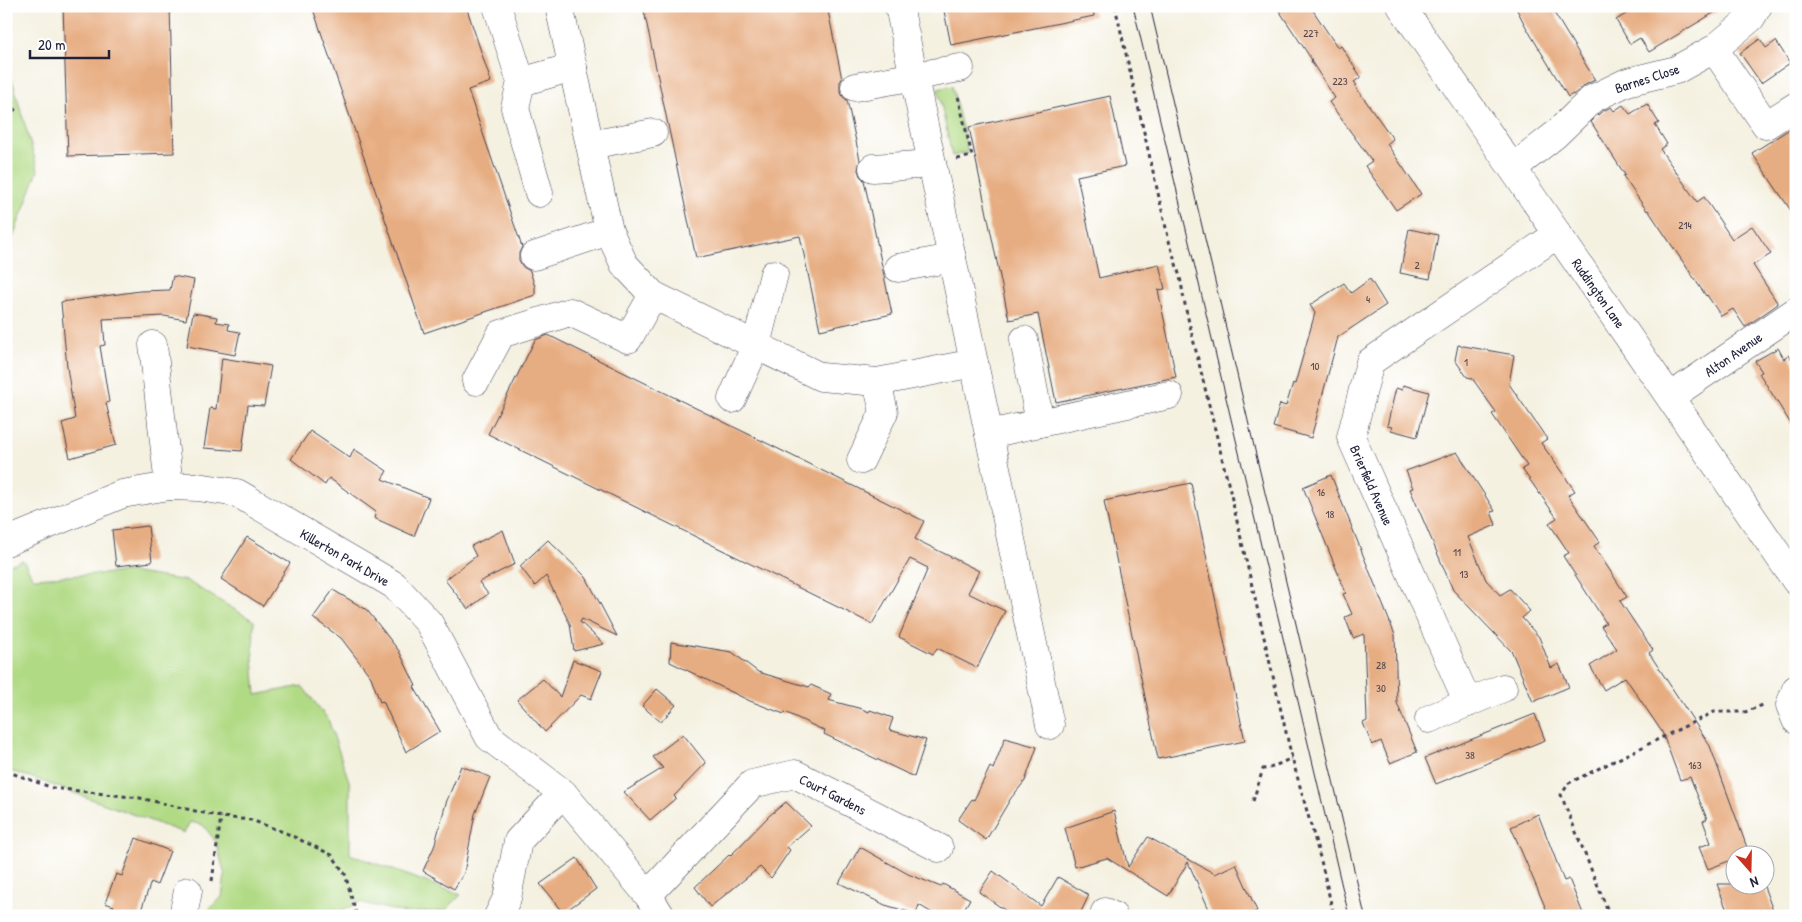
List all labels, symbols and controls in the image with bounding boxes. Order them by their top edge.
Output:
house number: 227 [1303,26,1319,40]
scale bar [30,28,109,60]
text: 20 m [38,34,65,55]
street label: Barnes Close [1612,59,1682,97]
house number: 223 [1332,74,1348,88]
house number: 214 [1678,218,1692,232]
street label: Ruddington Lane [1567,254,1630,333]
house number: 2 [1414,258,1420,272]
house number: 4 [1366,292,1370,306]
street label: Alton Avenue [1700,327,1766,381]
house number: 1 [1464,355,1468,369]
house number: 10 [1311,359,1320,373]
street label: Brierfield Avenue [1346,442,1398,528]
house number: 16 [1317,485,1326,499]
house number: 18 [1326,507,1335,521]
street label: Killerton Park Drive [297,524,394,591]
house number: 11 [1453,545,1461,559]
house number: 13 [1460,567,1469,581]
house number: 28 [1376,658,1386,672]
house number: 30 [1376,681,1386,695]
house number: 38 [1465,748,1475,762]
house number: 163 [1688,758,1702,772]
street label: Court Gardens [796,769,870,819]
north arrow [1724,844,1774,894]
text: N [1747,872,1761,893]

